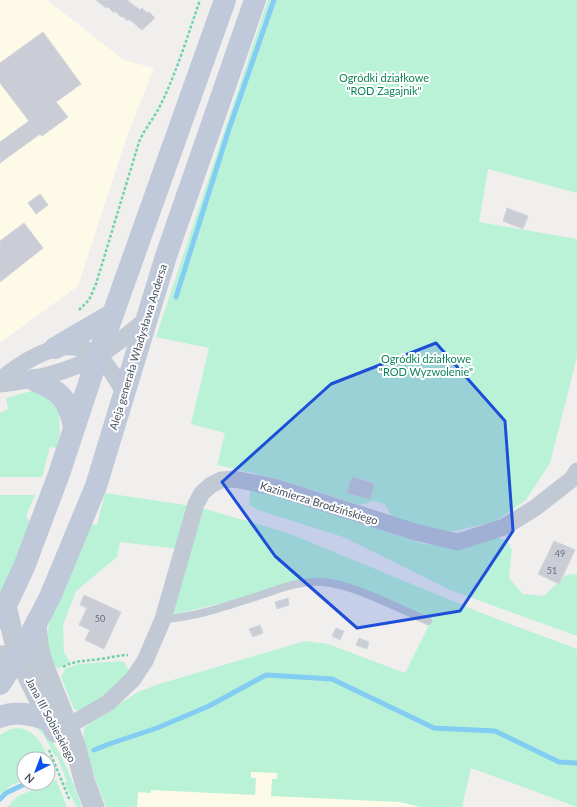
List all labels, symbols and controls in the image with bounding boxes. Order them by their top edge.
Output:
park label: Ogródki działkowe "ROD Zagajnik" [339,71,429,97]
street label: Aleja generała Władysława Andersa [106,262,169,431]
park label: Ogródki działkowe "ROD Wyzwolenie" [379,352,473,378]
street label: Kazimierza Brodzińskiego [259,478,380,527]
house number: 49 [555,548,565,559]
house number: 51 [547,565,557,576]
house number: 50 [95,613,105,624]
street label: Jana III Sobieskiego [24,675,79,764]
north arrow [16,751,56,791]
text: N [21,771,36,786]

